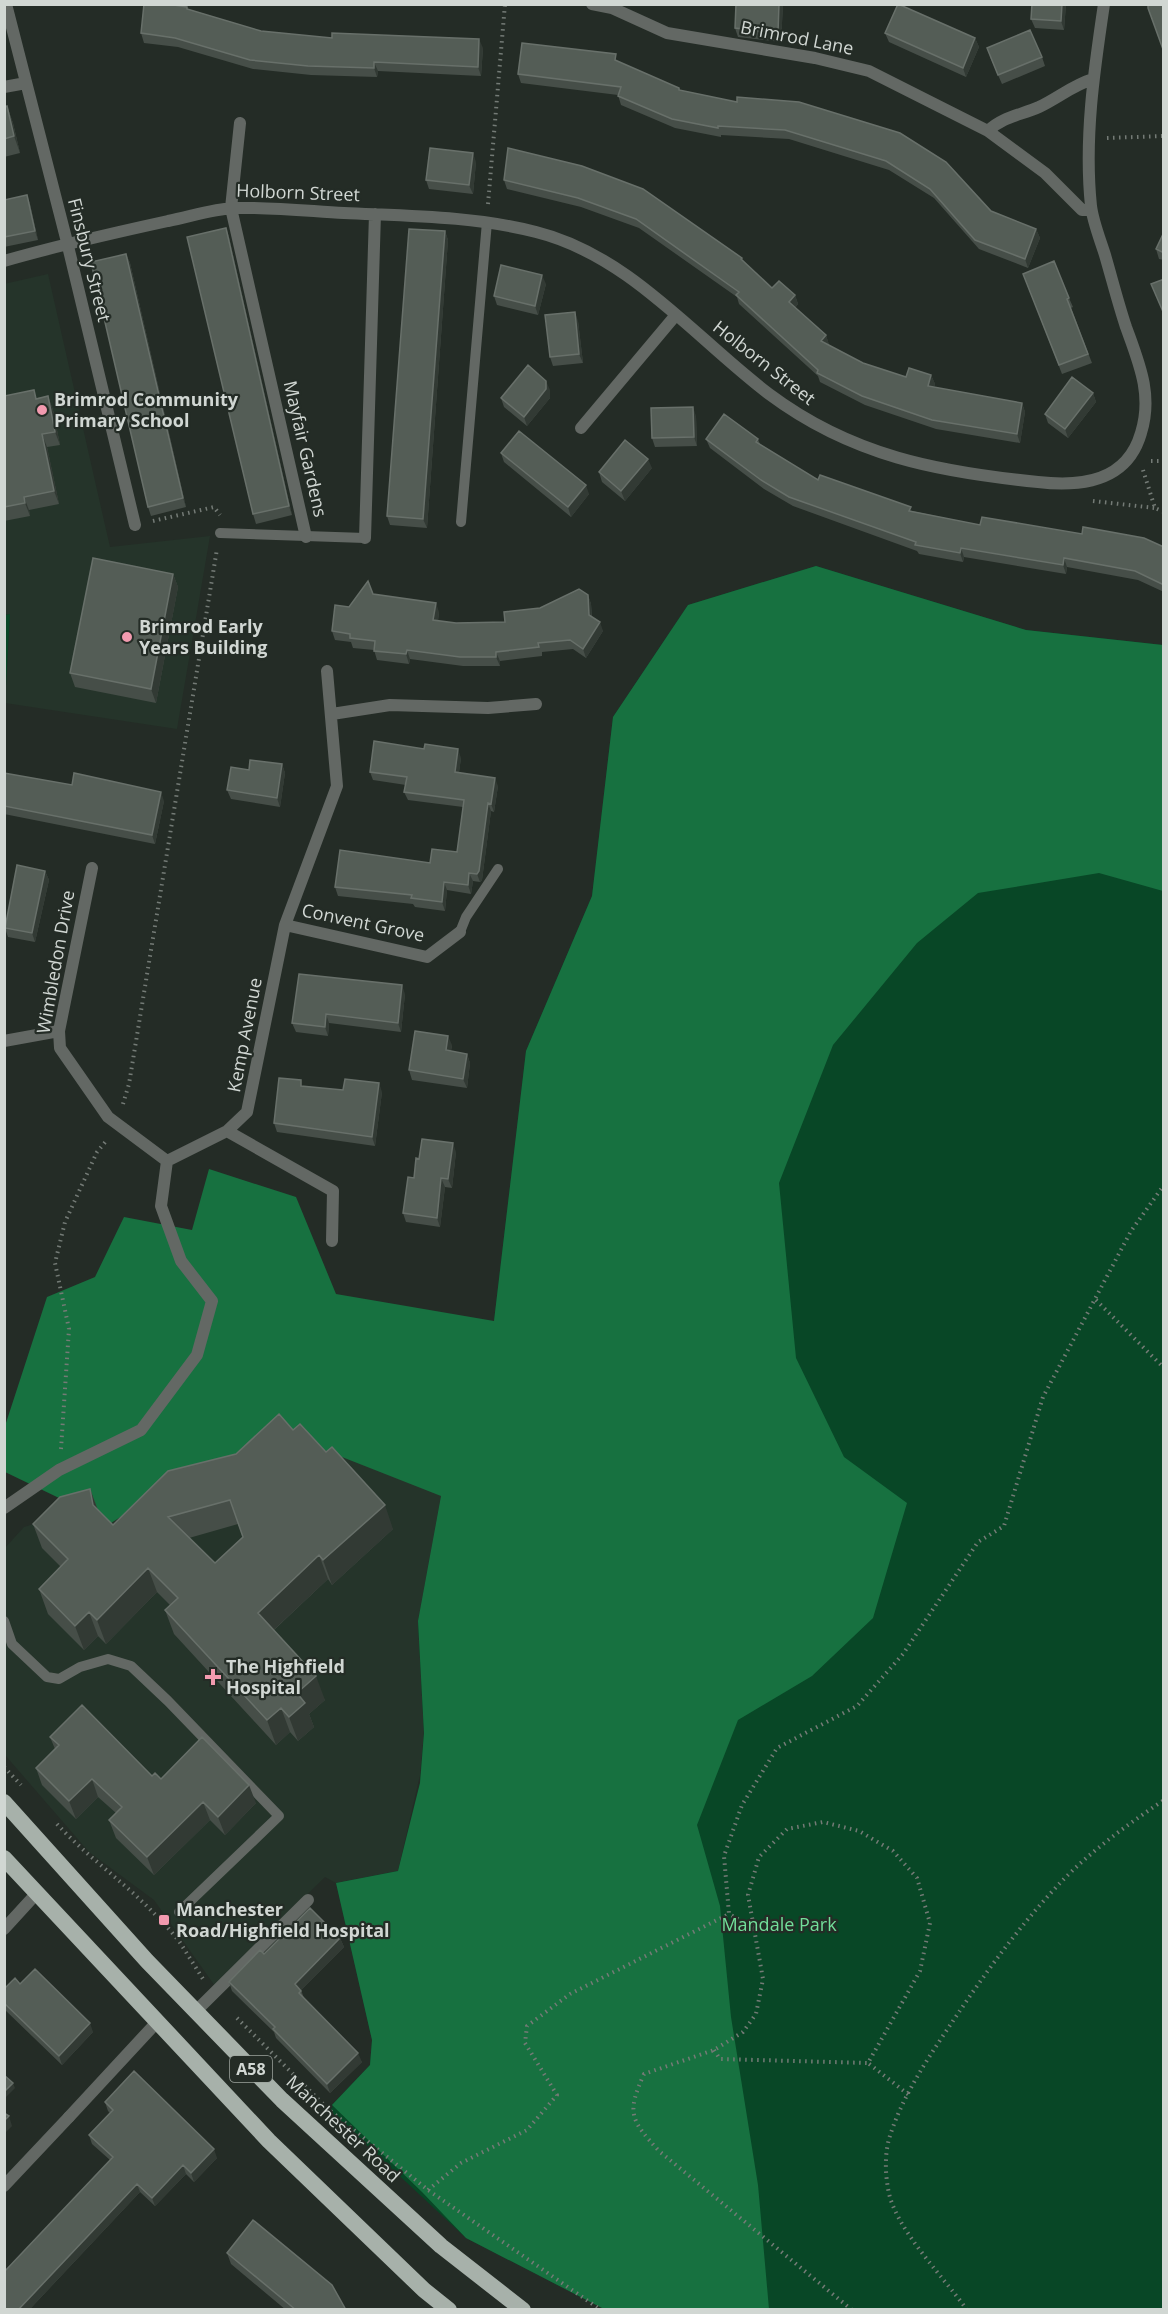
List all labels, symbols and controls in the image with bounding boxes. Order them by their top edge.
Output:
street label: Brimrod Lane [739,14,856,60]
street label: Holborn Street [236,178,360,206]
street label: Finsbury Street [63,195,117,324]
street label: Holborn Street [708,315,821,410]
street label: Mayfair Gardens [279,378,333,519]
place label: Brimrod Community Primary School [54,387,239,432]
marker: Brimrod Community Primary School [35,403,49,417]
place label: Brimrod Early Years Building [139,614,267,659]
marker: Brimrod Early Years Building [120,630,134,644]
street label: Wimbledon Drive [31,888,79,1035]
street label: Convent Grove [300,897,427,947]
street label: Kemp Avenue [221,976,267,1094]
place label: The Highfield Hospital [226,1654,345,1699]
marker: The Highfield Hospital [204,1668,222,1686]
place label: Manchester Road/Highfield Hospital [176,1897,390,1942]
park label: Mandale Park [721,1912,837,1936]
marker: Manchester Road/Highfield Hospital [157,1913,171,1927]
road number: A58 [230,2056,272,2082]
street label: Manchester Road [282,2069,406,2187]

